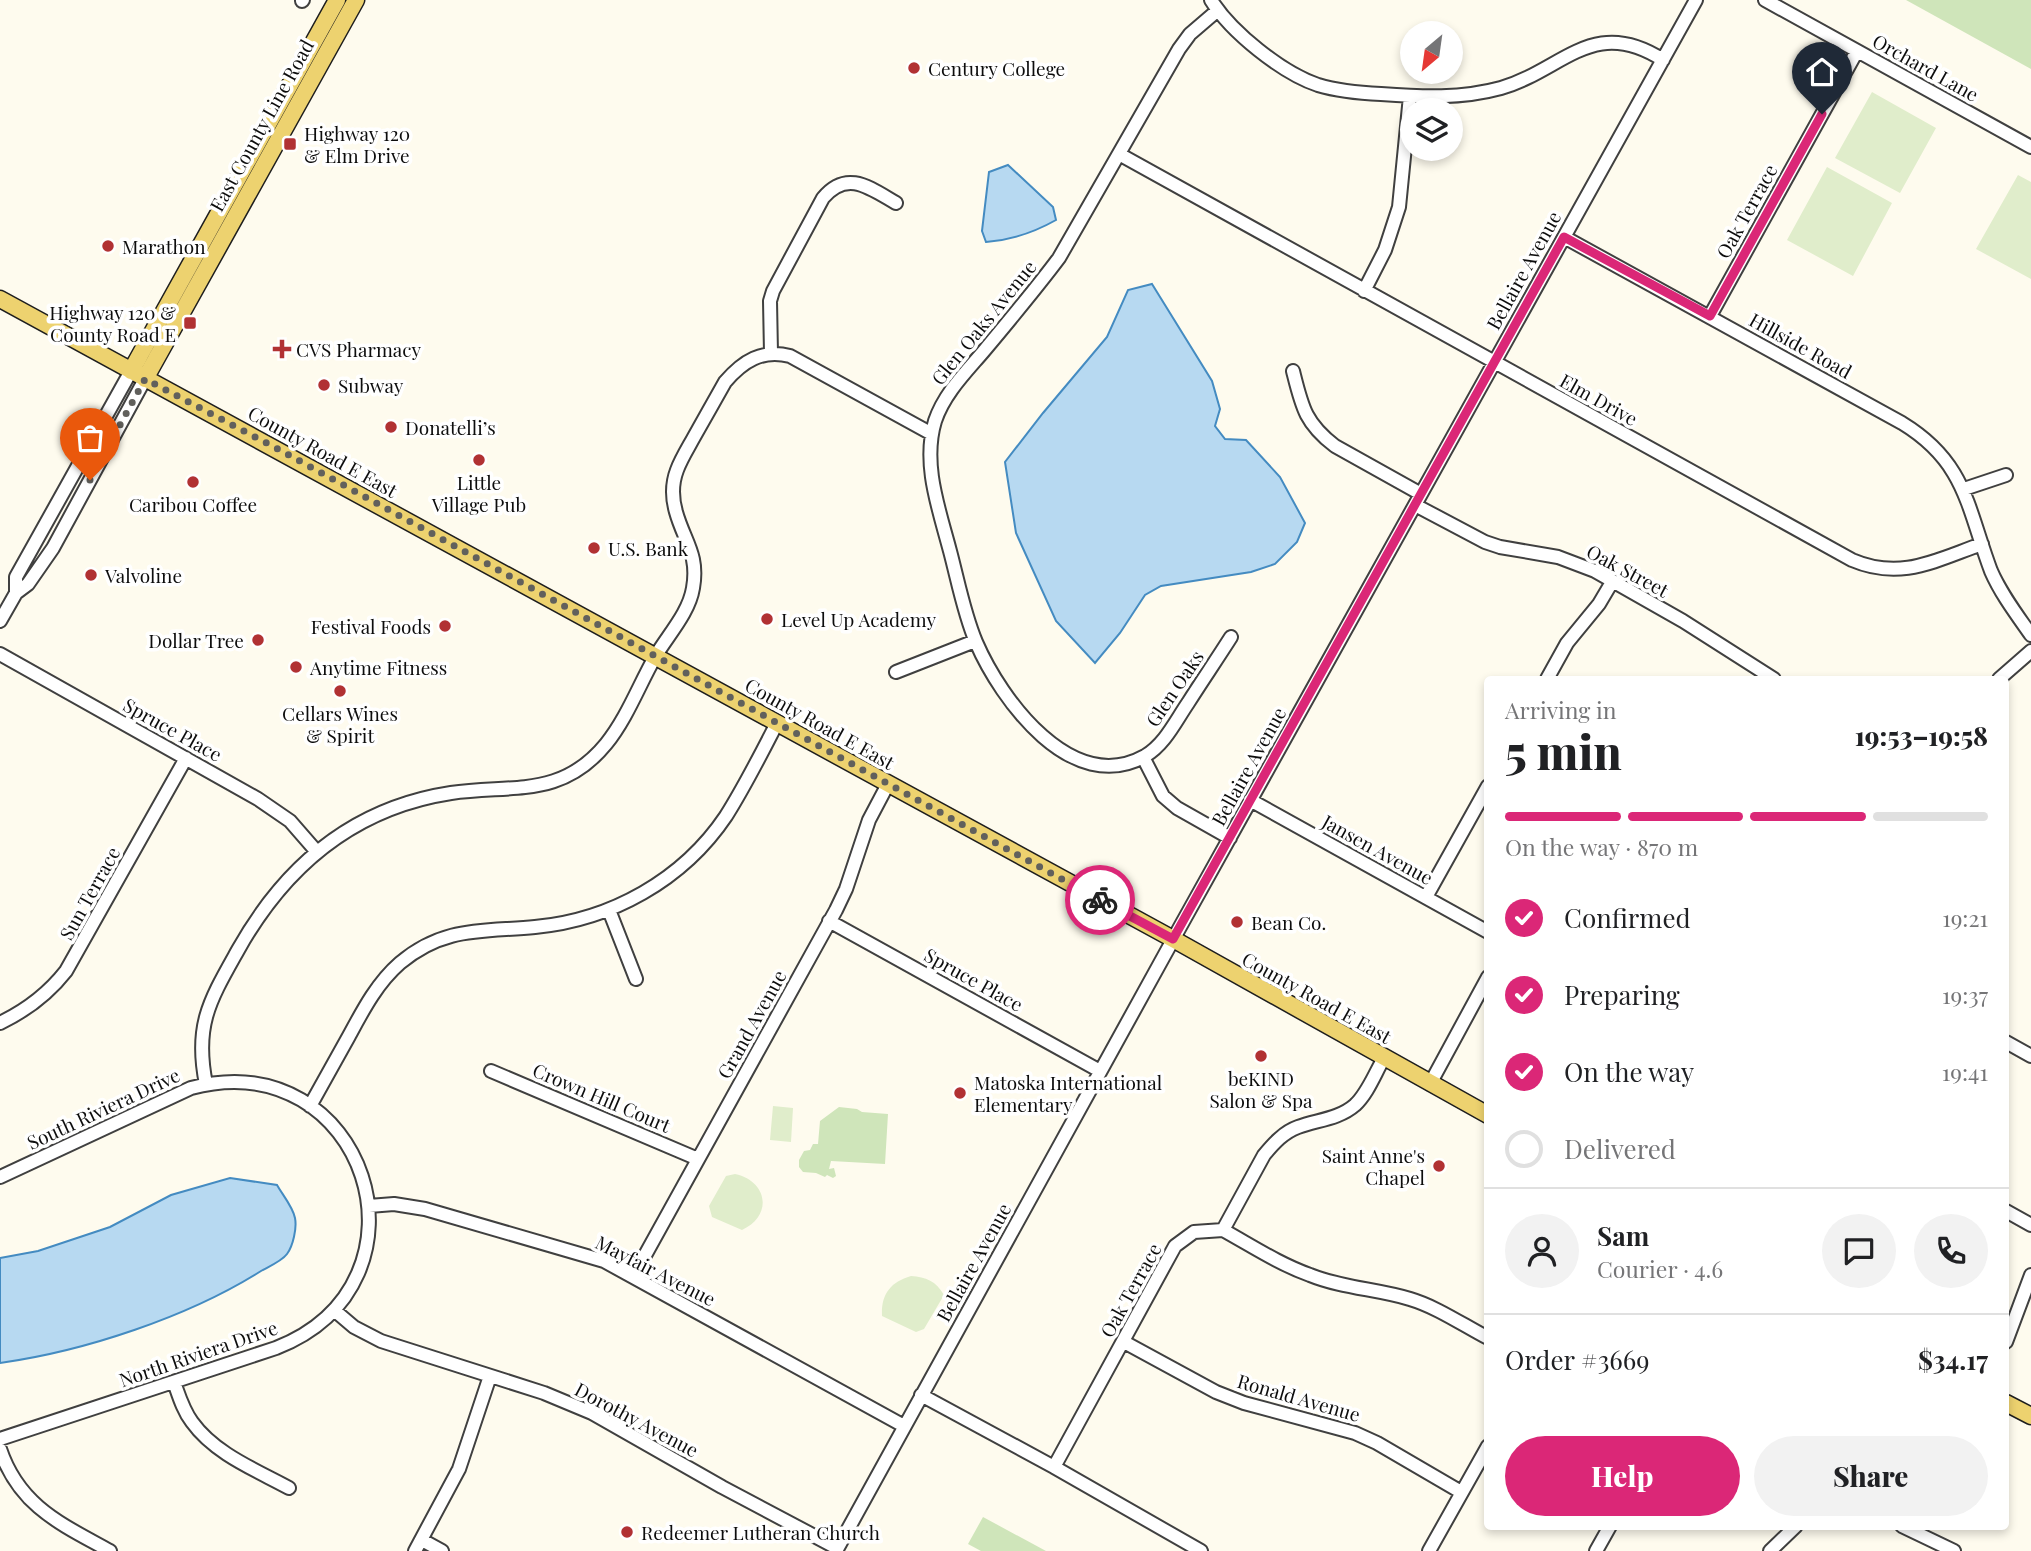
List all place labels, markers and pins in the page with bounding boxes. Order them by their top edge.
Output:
pin [1792,42,1852,114]
place label: Century College [928,55,1065,81]
marker: Century College [906,60,922,76]
place label: Highway 120 & Elm Drive [304,120,410,168]
marker: Highway 120 & Elm Drive [282,136,298,152]
place label: Marathon [122,233,206,259]
marker: Marathon [100,238,116,254]
place label: Highway 120 & County Road E [49,299,176,347]
marker: Highway 120 & County Road E [182,315,198,331]
place label: CVS Pharmacy [296,336,422,362]
marker: CVS Pharmacy [274,341,290,357]
place label: Subway [338,372,404,398]
marker: Subway [316,377,332,393]
pin [60,408,120,480]
place label: Donatelli’s [405,414,496,440]
marker: Donatelli’s [383,419,399,435]
marker: Little Village Pub [471,452,487,468]
place label: Little Village Pub [431,469,526,517]
marker: Caribou Coffee [185,474,201,490]
place label: Caribou Coffee [129,491,257,517]
place label: U.S. Bank [608,535,689,561]
marker: U.S. Bank [586,540,602,556]
place label: Valvoline [104,562,182,588]
marker: Valvoline [83,567,99,583]
place label: Level Up Academy [781,606,936,632]
marker: Level Up Academy [759,611,775,627]
place label: Festival Foods [311,613,431,639]
marker: Festival Foods [437,618,453,634]
place label: Dollar Tree [148,627,244,653]
marker: Dollar Tree [250,632,266,648]
place label: Anytime Fitness [309,654,447,680]
marker: Anytime Fitness [288,659,304,675]
marker: Cellars Wines & Spirit [332,683,348,699]
place label: Cellars Wines & Spirit [282,700,398,748]
place label: Bean Co. [1251,909,1326,935]
marker: Bean Co. [1229,914,1245,930]
marker: beKIND Salon & Spa [1253,1048,1269,1064]
place label: beKIND Salon & Spa [1210,1065,1313,1113]
place label: Matoska International Elementary [974,1069,1163,1117]
marker: Matoska International Elementary [952,1085,968,1101]
place label: Saint Anne's Chapel [1322,1142,1426,1190]
marker: Saint Anne's Chapel [1431,1158,1447,1174]
place label: Redeemer Lutheran Church [641,1519,880,1545]
marker: Redeemer Lutheran Church [619,1524,635,1540]

